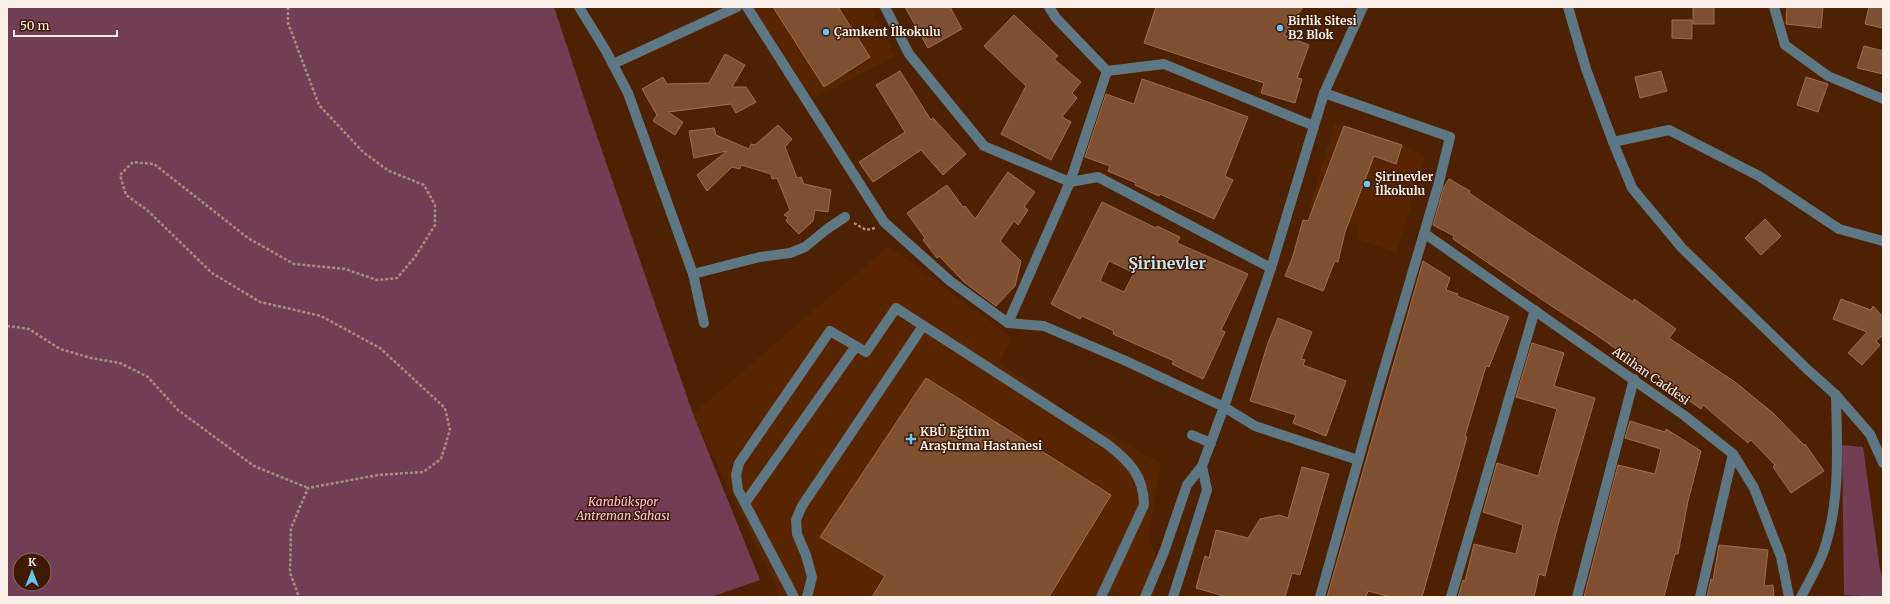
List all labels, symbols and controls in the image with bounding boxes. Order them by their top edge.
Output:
scale bar [14,12,117,38]
place label: Birlik Sitesi B2 Blok [1288,13,1357,42]
text: 50 m [20,18,49,33]
marker: Birlik Sitesi B2 Blok [1275,23,1285,33]
place label: Çamkent İlkokulu [834,24,941,39]
marker: Çamkent İlkokulu [821,27,831,37]
place label: Şirinevler İlkokulu [1375,169,1434,198]
marker: Şirinevler İlkokulu [1362,179,1372,189]
district label: Şirinevler [1128,253,1206,273]
street label: Atlıhan Caddesi [1609,343,1693,408]
place label: KBÜ Eğitim Araştırma Hastanesi [919,424,1042,453]
marker: KBÜ Eğitim Araştırma Hastanesi [905,433,917,445]
park label: Karabükspor Antreman Sahası [575,494,670,523]
north arrow [12,552,52,592]
text: K [28,555,37,569]

